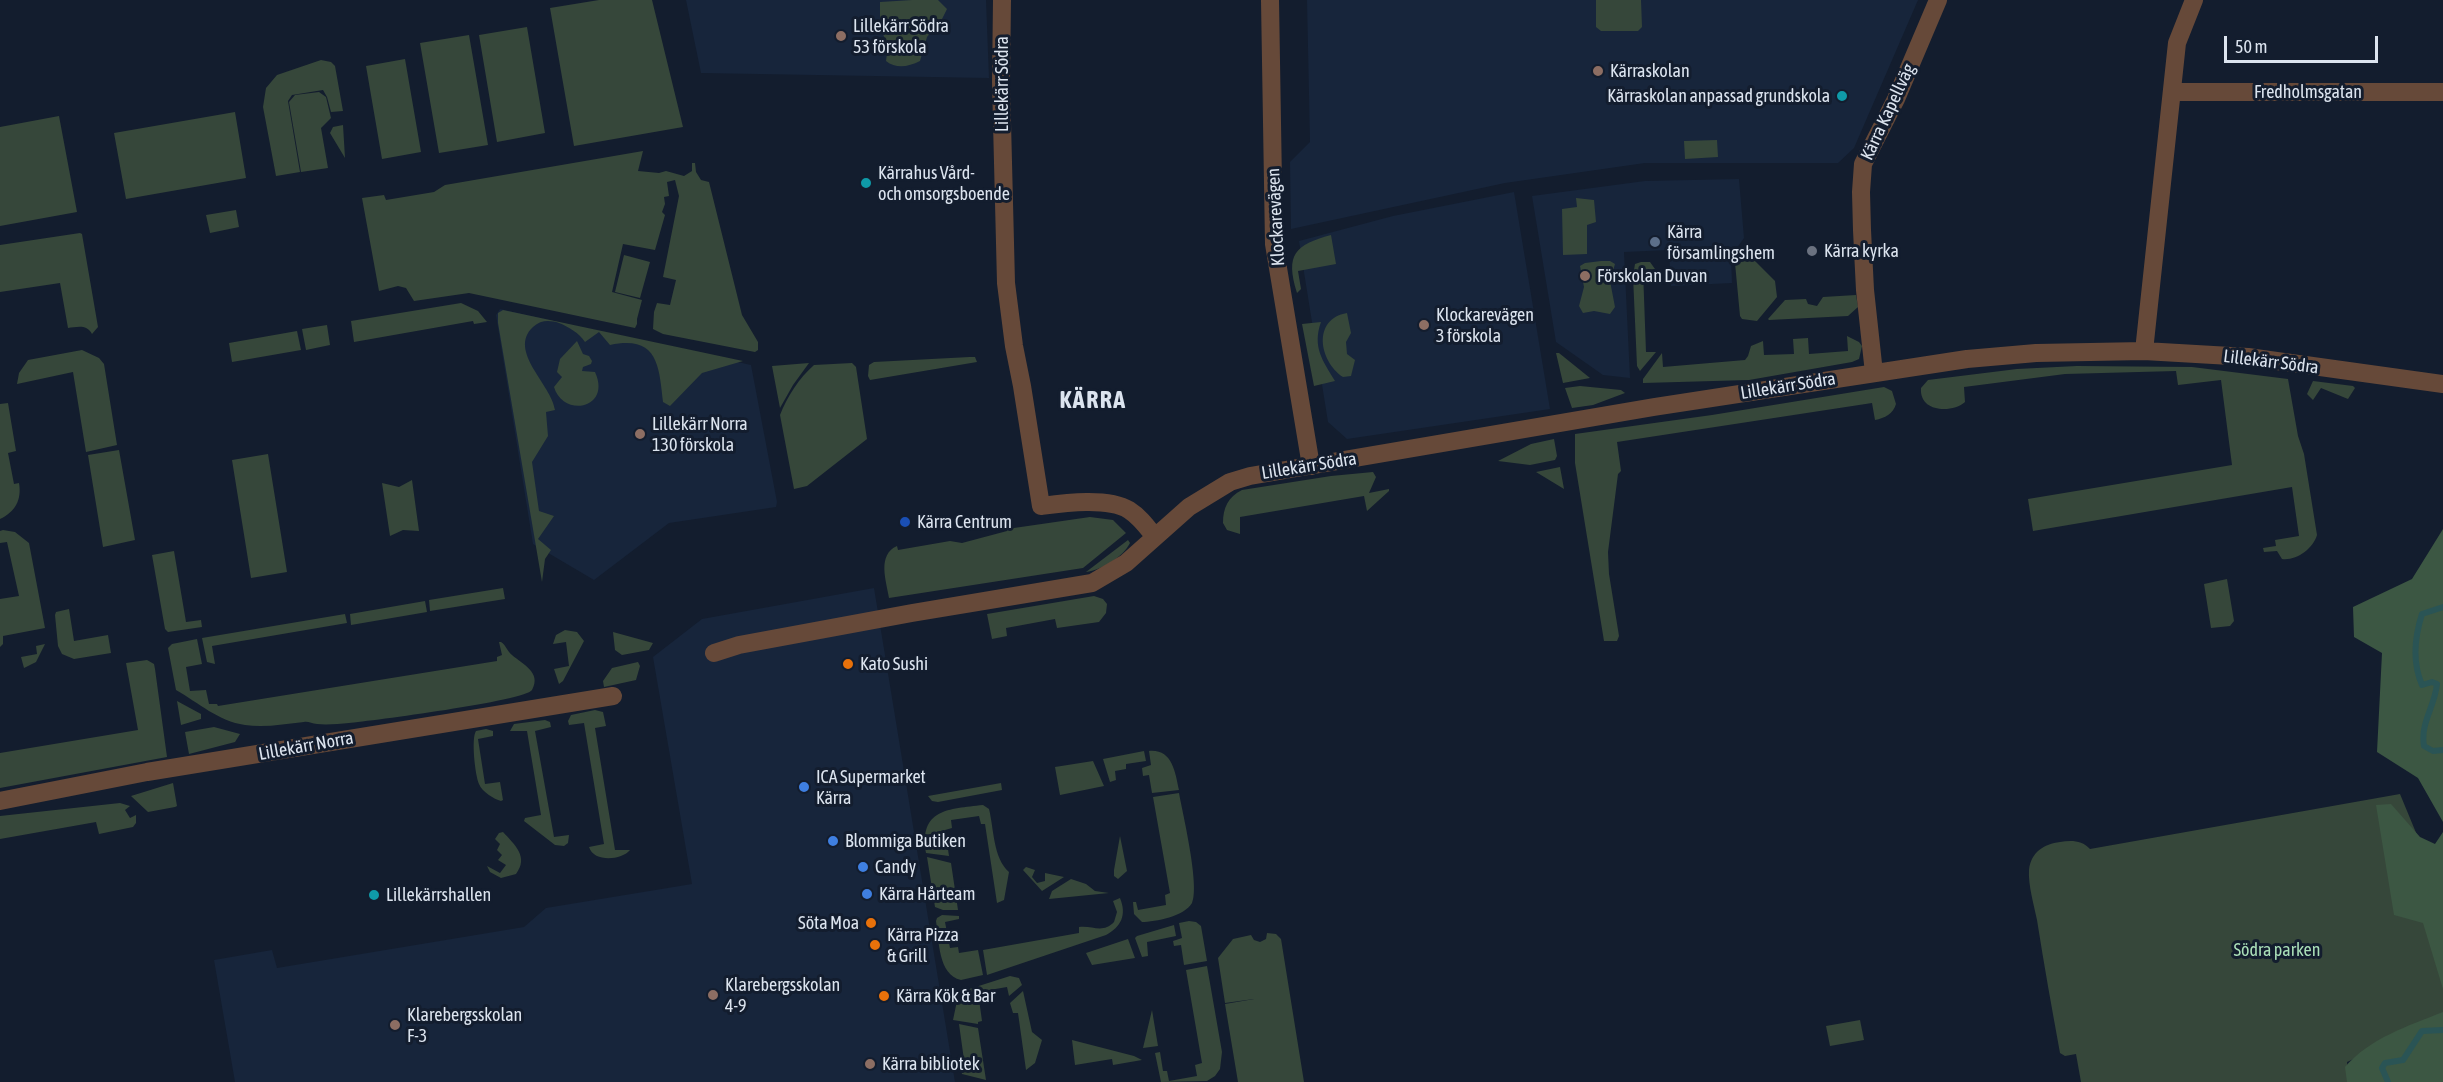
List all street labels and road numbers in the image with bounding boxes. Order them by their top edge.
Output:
street label: Lillekärr Södra [991,36,1013,132]
street label: Kärra Kapellväg [1856,60,1920,164]
street label: Fredholmsgatan [2254,81,2362,103]
street label: Klockarevägen [1263,167,1289,267]
street label: Lillekärr Södra [2222,345,2320,379]
street label: Lillekärr Södra [1739,368,1837,404]
street label: Lillekärr Södra [1260,448,1358,484]
street label: Lillekärr Norra [257,727,355,765]

